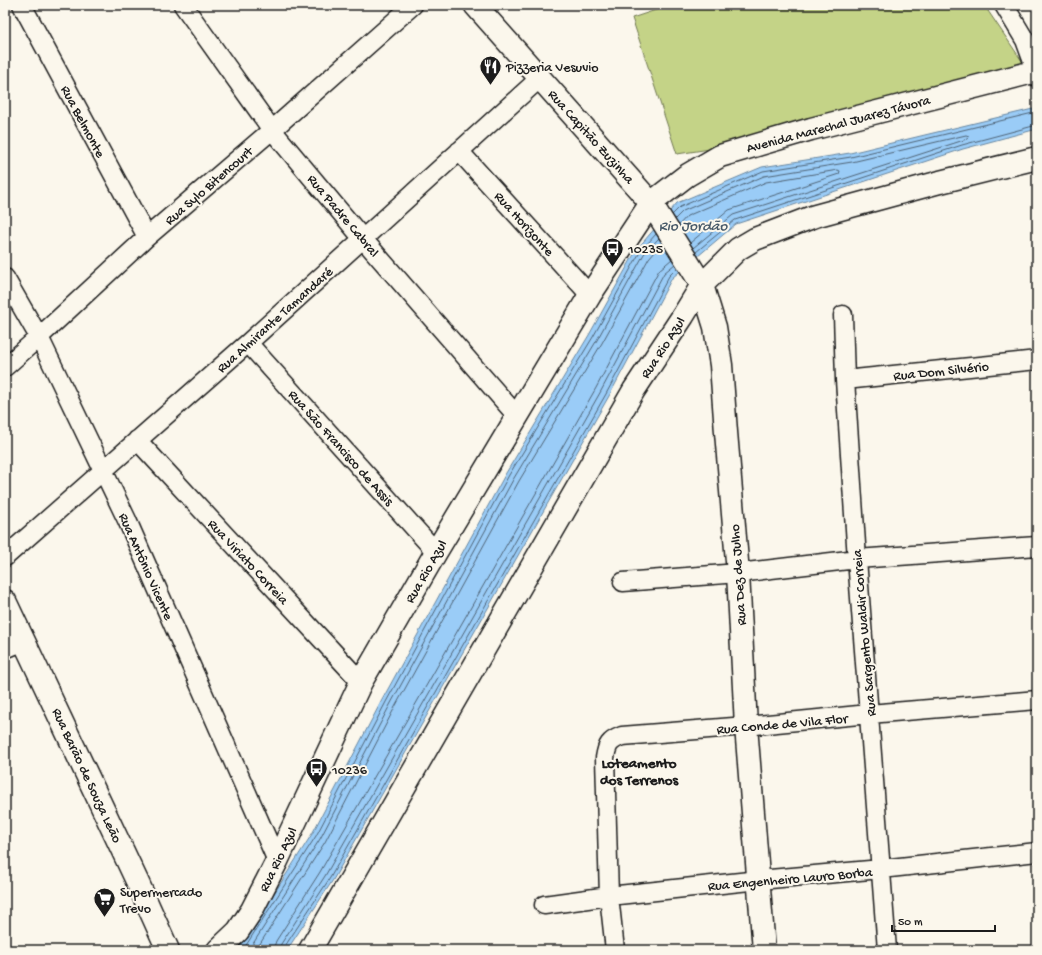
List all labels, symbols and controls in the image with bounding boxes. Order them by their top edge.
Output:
restaurant icon: Pizzeria Vesuvio [477,53,503,86]
place label: Pizzeria Vesuvio [505,60,599,77]
street label: Rua Belmonte [56,83,108,162]
street label: Rua Capitão Zuzinha [543,87,638,189]
street label: Avenida Marechal Juarez Távora [745,92,934,158]
street label: Rua Sylo Bitencourt [162,143,258,230]
street label: Rua Padre Cabral [303,172,382,261]
street label: Rua Horizonte [490,189,557,261]
water label: Rio Jordão [659,218,728,236]
bus stop icon: 10235 [599,235,625,268]
place label: 10235 [627,242,663,259]
street label: Rua Almirante Tamandaré [214,264,338,378]
street label: Rua Rio Azul [638,314,690,382]
street label: Rua Dom Silvério [893,359,990,386]
street label: Rua São Francisco de Assis [284,387,397,511]
street label: Rua Antônio Vicente [113,511,176,624]
street label: Rua Viriato Correia [203,516,292,610]
street label: Rua Dez de Julho [727,524,752,626]
street label: Rua Rio Azul [402,538,452,607]
street label: Rua Sargento Waldir Correia [850,547,881,717]
street label: Rua Barão de Souza Leão [47,706,124,846]
street label: Rua Conde de Vila Flor [716,711,849,740]
district label: Loteamento dos Terrenos [600,755,679,790]
bus stop icon: 10236 [303,756,329,789]
place label: 10236 [331,763,368,780]
street label: Rua Rio Azul [256,825,302,895]
street label: Rua Engenheiro Lauro Borba [707,865,874,896]
place label: Supermercado Trevo [119,885,202,918]
supermarket icon: Supermercado Trevo [91,886,117,919]
scale bar [892,907,995,933]
text: 50 m [898,916,923,930]

